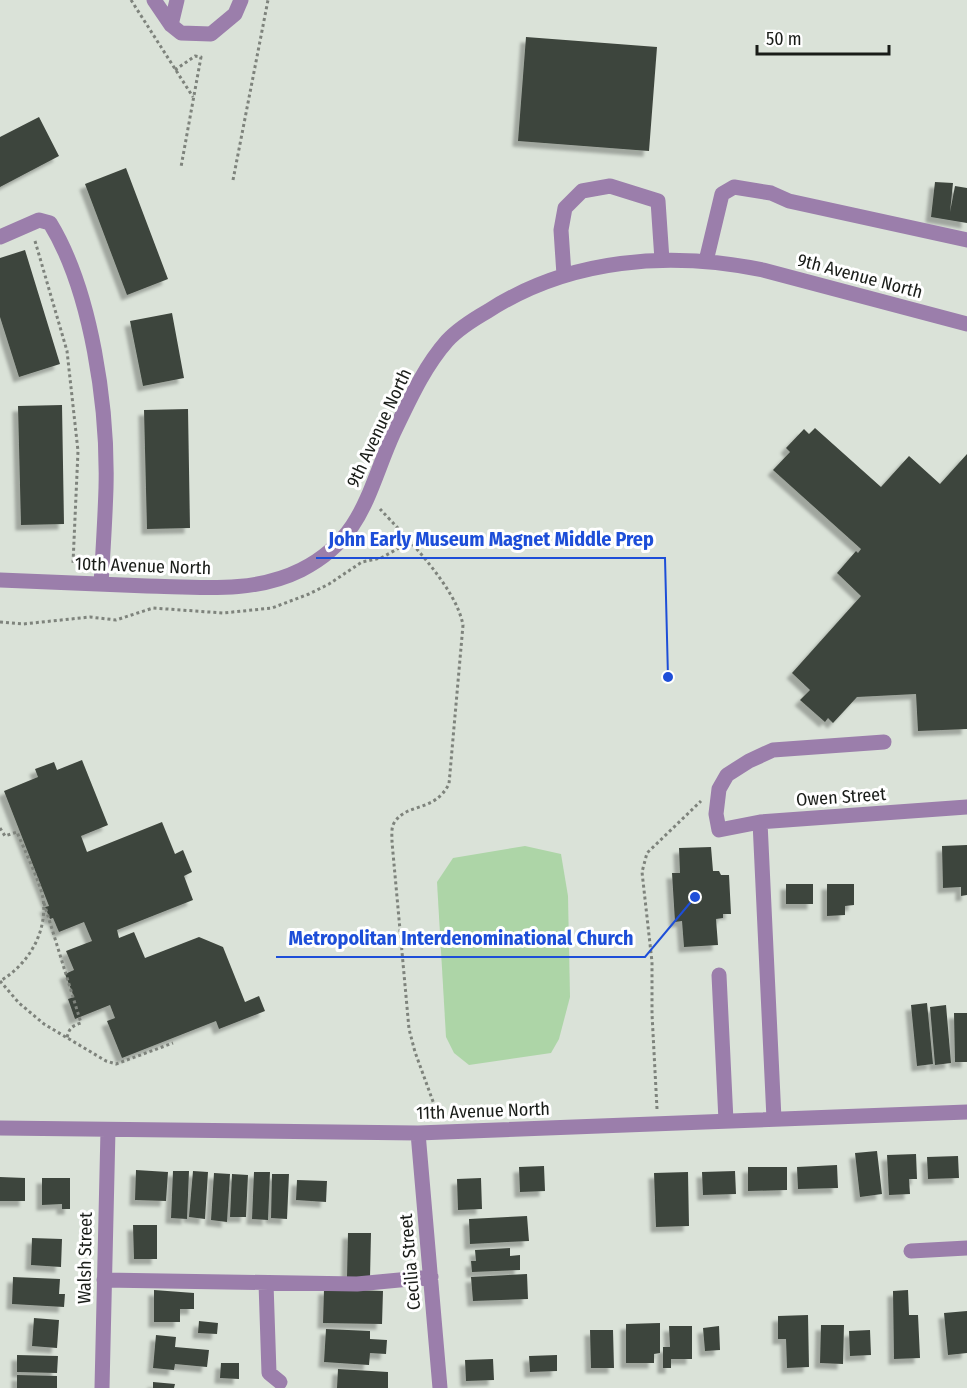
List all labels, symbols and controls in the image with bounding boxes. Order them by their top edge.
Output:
scale bar [757,18,889,56]
text: 50 m [766,28,802,50]
street label: 9th Avenue North [795,249,925,303]
street label: 9th Avenue North [342,365,416,491]
callout: John Early Museum Magnet Middle Prep [316,520,665,558]
text: John Early Museum Magnet Middle Prep [327,527,654,551]
street label: 10th Avenue North [74,553,212,579]
street label: Owen Street [795,783,887,811]
callout: Metropolitan Interdenominational Church [276,919,645,957]
text: Metropolitan Interdenominational Church [289,926,633,950]
street label: 11th Avenue North [416,1098,550,1124]
street label: Walsh Street [73,1212,97,1304]
street label: Cecilia Street [395,1213,425,1311]

